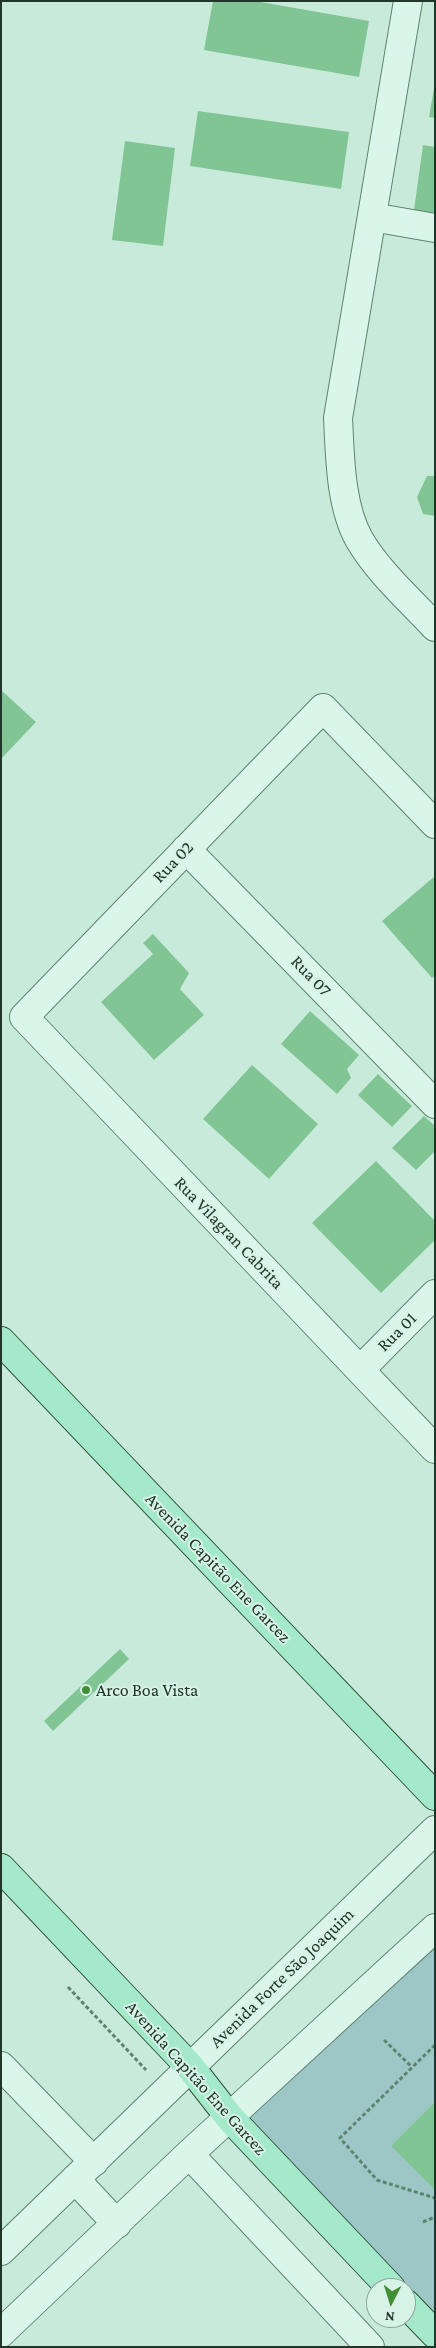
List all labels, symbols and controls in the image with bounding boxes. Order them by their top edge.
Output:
street label: Rua 02 [148,837,198,887]
street label: Rua 07 [286,951,336,1001]
street label: Rua Vilagran Cabrita [170,1172,288,1294]
street label: Rua 01 [373,1308,421,1356]
street label: Avenida Capitão Ene Garcez [141,1488,295,1648]
place label: Arco Boa Vista [96,1679,198,1701]
marker: Arco Boa Vista [80,1684,92,1696]
street label: Avenida Forte São Joaquim [205,1904,359,2052]
street label: Avenida Capitão Ene Garcez [121,1996,271,2160]
north arrow [366,2278,416,2328]
text: N [384,2309,395,2325]

